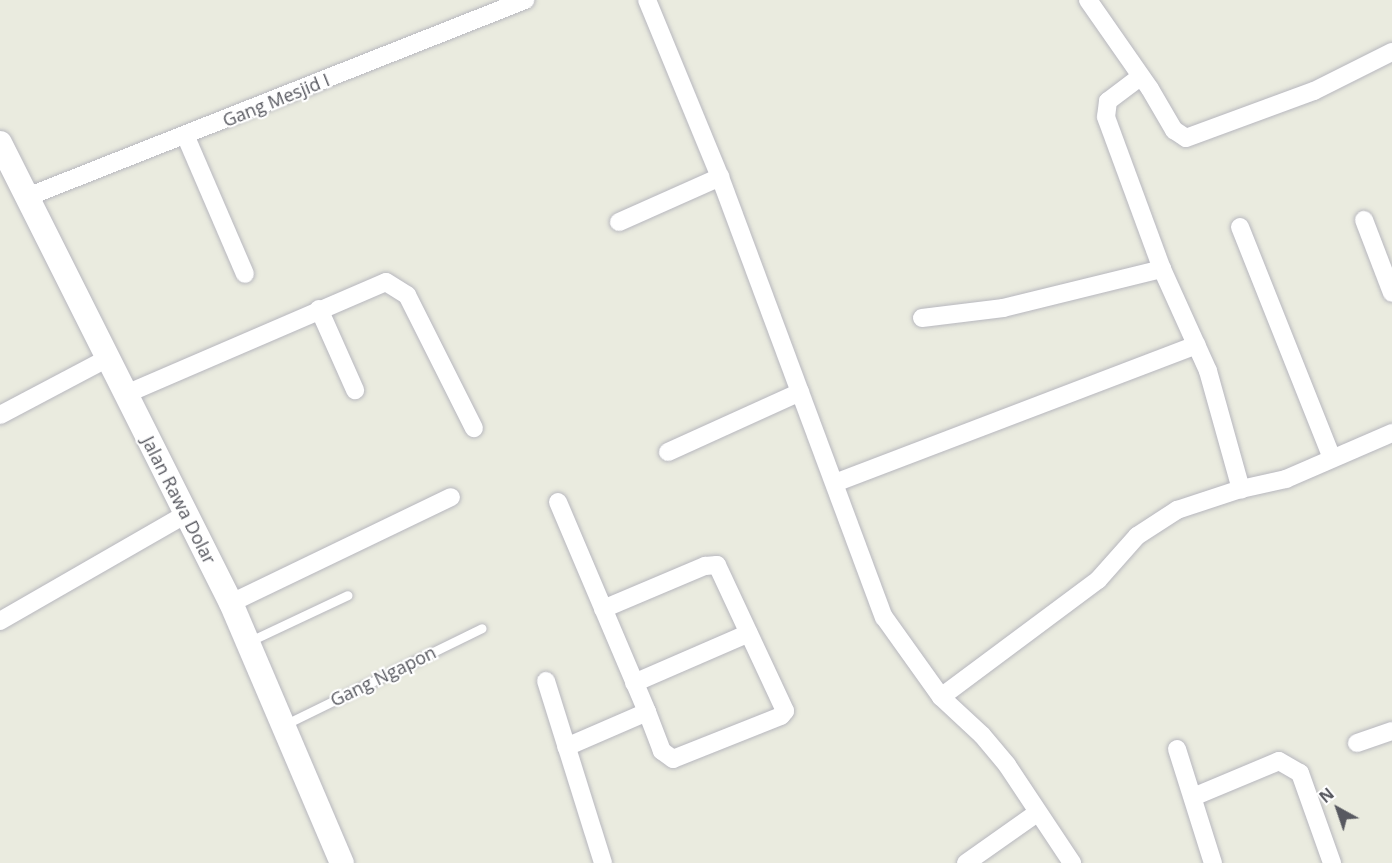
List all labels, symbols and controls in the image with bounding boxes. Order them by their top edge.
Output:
street label: Gang Mesjid I [219,69,333,131]
street label: Jalan Rawa Dolar [137,432,221,568]
street label: Gang Ngapon [327,641,439,711]
north arrow [1308,779,1368,839]
text: N [1314,783,1338,808]

